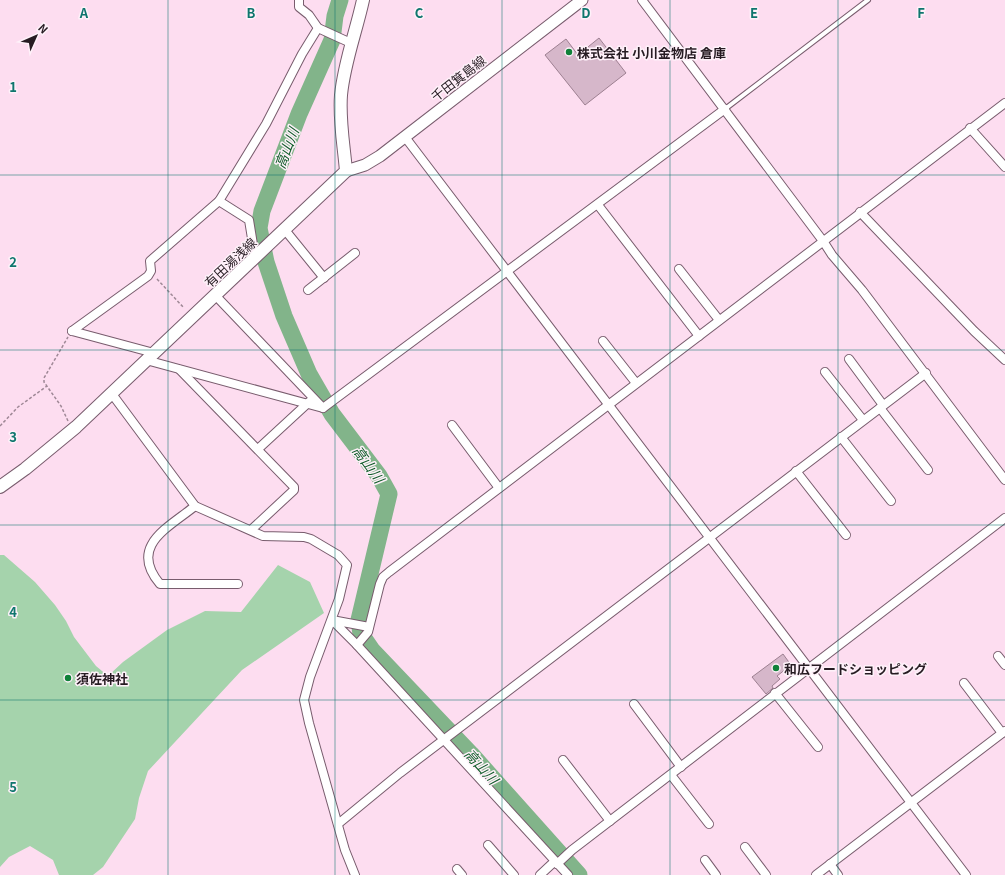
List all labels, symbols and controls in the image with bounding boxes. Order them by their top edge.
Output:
text: A [79,3,89,22]
text: B [247,3,256,22]
text: C [415,3,424,22]
text: D [581,3,591,22]
text: E [750,3,758,22]
text: F [917,3,925,22]
north arrow [16,16,56,56]
text: N [35,20,52,37]
place label: 株式会社 小川金物店 倉庫 [577,43,726,62]
marker: 株式会社 小川金物店 倉庫 [564,47,574,57]
street label: 千田箕島線 [427,51,489,105]
text: 1 [9,77,17,96]
water label: 高山川 [269,123,304,171]
street label: 有田湯浅線 [200,233,260,291]
text: 2 [9,252,17,271]
text: 3 [9,427,17,446]
water label: 高山川 [349,441,391,488]
text: 4 [9,602,17,621]
place label: 和広フードショッピング [784,659,927,678]
marker: 和広フードショッピング [771,663,781,673]
place label: 須佐神社 [76,669,128,688]
marker: 須佐神社 [63,673,73,683]
water label: 高山川 [461,744,505,790]
text: 5 [9,777,17,796]

